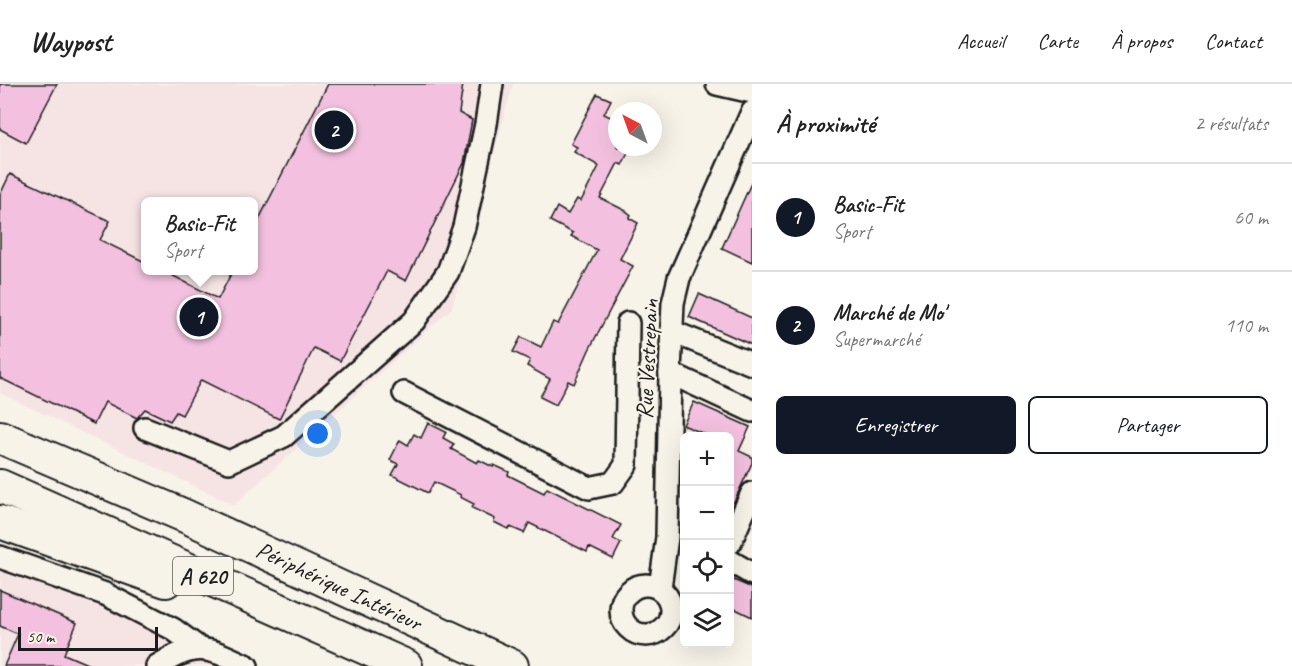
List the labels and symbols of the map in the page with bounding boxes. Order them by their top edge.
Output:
north arrow [608,102,662,156]
pin: 2 [314,108,354,152]
pin: 1 [180,294,218,340]
street label: Rue Vestrepain [629,298,665,420]
your location [303,419,332,448]
street label: Périphérique Intérieur [251,534,429,639]
road number: A 620 [173,557,233,595]
scale bar [18,624,158,652]

